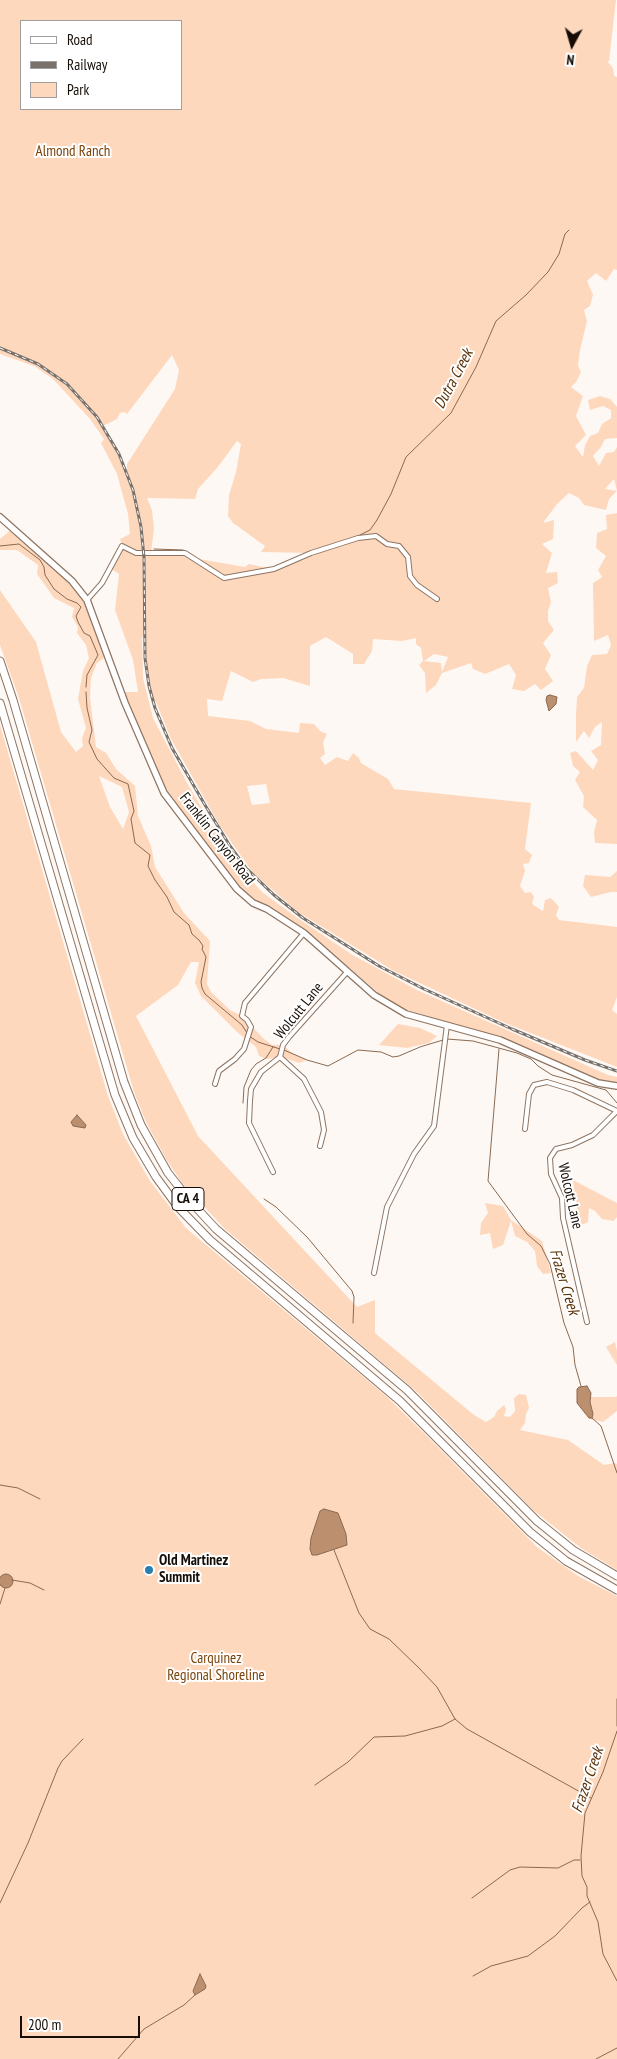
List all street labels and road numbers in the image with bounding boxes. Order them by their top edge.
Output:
street label: Franklin Canyon Road [175,789,259,889]
street label: Wolcutt Lane [271,979,327,1043]
street label: Wolcott Lane [554,1161,586,1231]
road number: CA 4 [172,1188,204,1210]

